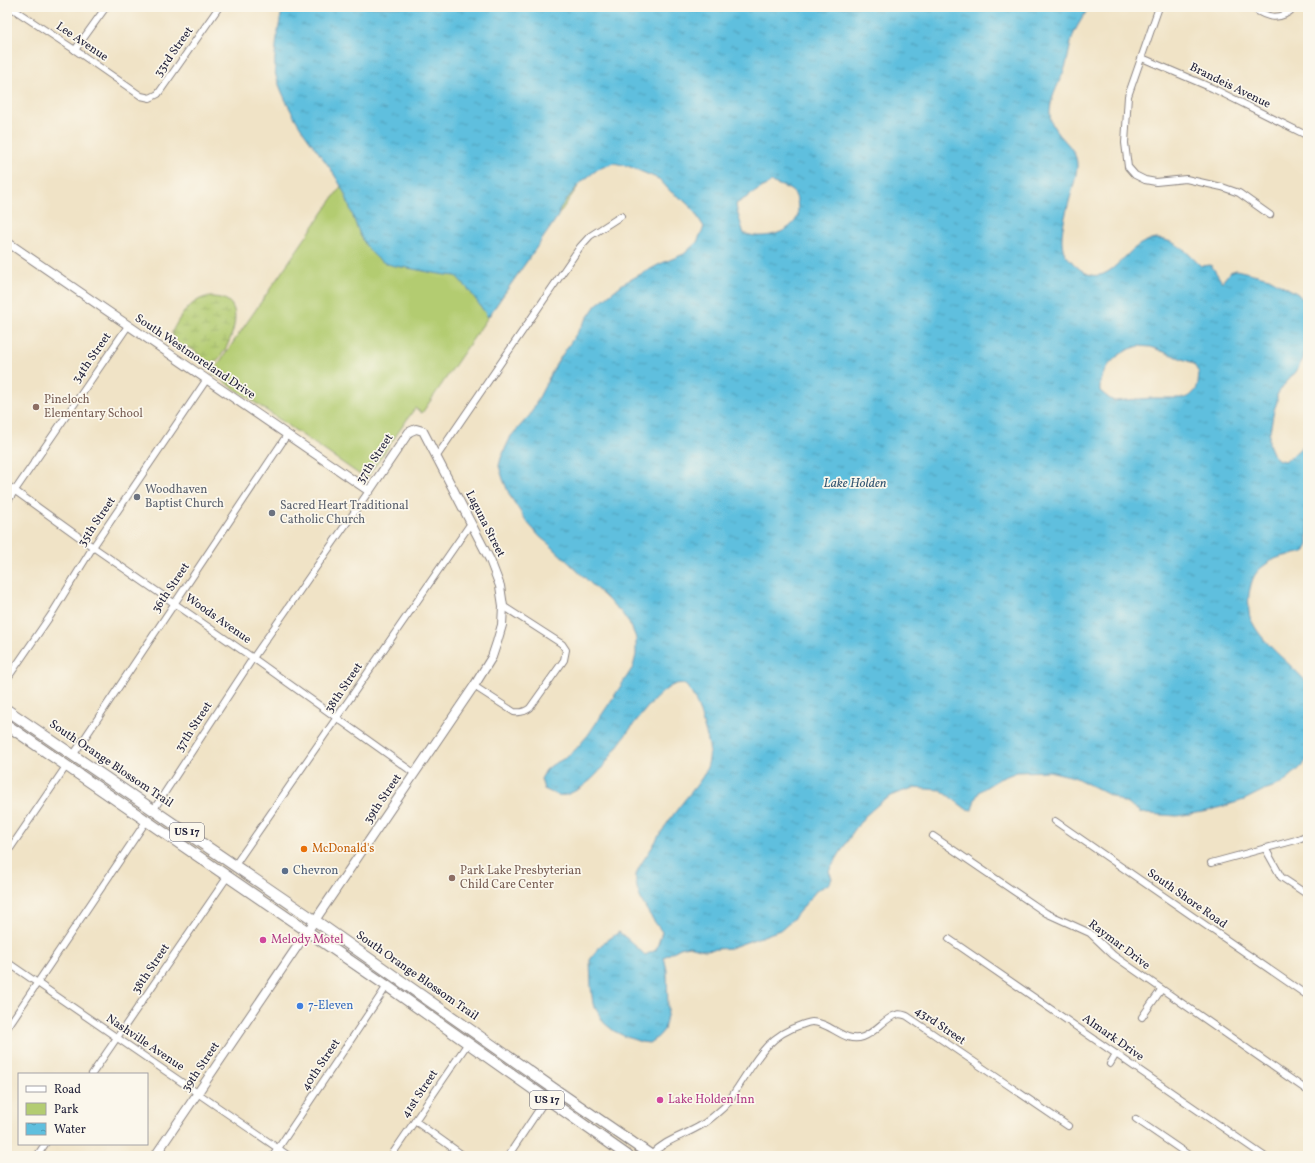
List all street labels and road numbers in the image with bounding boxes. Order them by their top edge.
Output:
street label: Lee Avenue [53,19,111,66]
street label: 33rd Street [151,24,197,80]
street label: Brandeis Avenue [1187,59,1274,113]
street label: South Westmoreland Drive [132,311,259,404]
street label: 34th Street [69,329,115,387]
street label: 37th Street [353,431,397,487]
street label: Laguna Street [461,488,509,560]
street label: 35th Street [74,494,120,550]
street label: 36th Street [148,560,194,616]
street label: Woods Avenue [182,590,255,648]
street label: 38th Street [321,660,367,716]
street label: 37th Street [172,699,216,755]
street label: South Orange Blossom Trail [46,716,176,812]
street label: 39th Street [360,771,406,827]
road number: US 17 [170,823,204,841]
street label: South Shore Road [1144,866,1230,933]
street label: Raymar Drive [1085,916,1153,974]
street label: South Orange Blossom Trail [353,928,482,1025]
street label: 38th Street [128,941,174,997]
street label: 43rd Street [911,1003,969,1049]
street label: Nashville Avenue [103,1011,188,1075]
street label: Almark Drive [1079,1011,1147,1065]
street label: 40th Street [298,1036,344,1094]
street label: 39th Street [178,1039,224,1095]
street label: 41st Street [398,1067,442,1121]
road number: US 17 [530,1091,564,1109]

